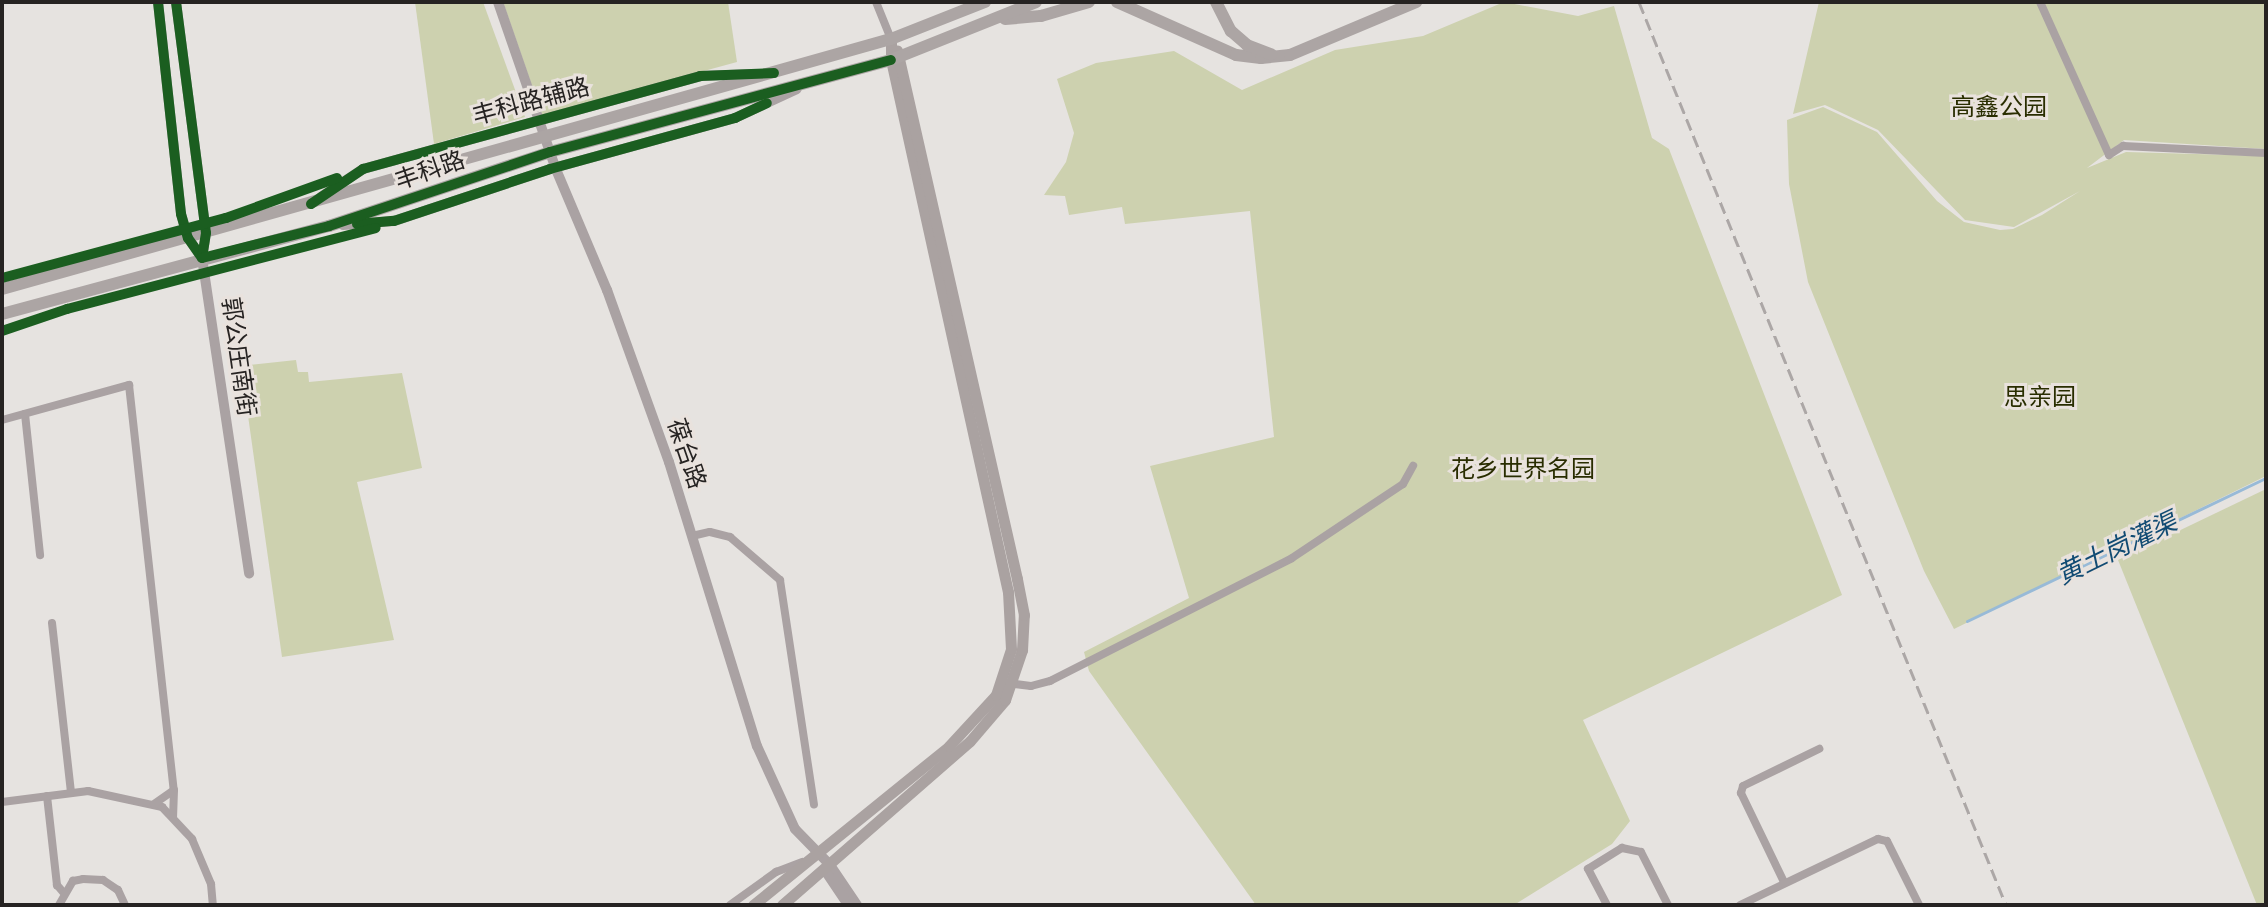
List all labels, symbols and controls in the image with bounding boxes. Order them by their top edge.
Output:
street label: 丰科路辅路 [469,73,593,131]
park label: 高鑫公园 [1951,94,2047,122]
street label: 丰科路 [391,146,469,196]
street label: 郭公庄南街 [215,296,261,418]
park label: 思亲园 [2004,384,2076,412]
street label: 葆台路 [661,415,711,493]
park label: 花乡世界名园 [1451,456,1595,484]
water label: 黄土岗灌渠 [2052,506,2182,592]

